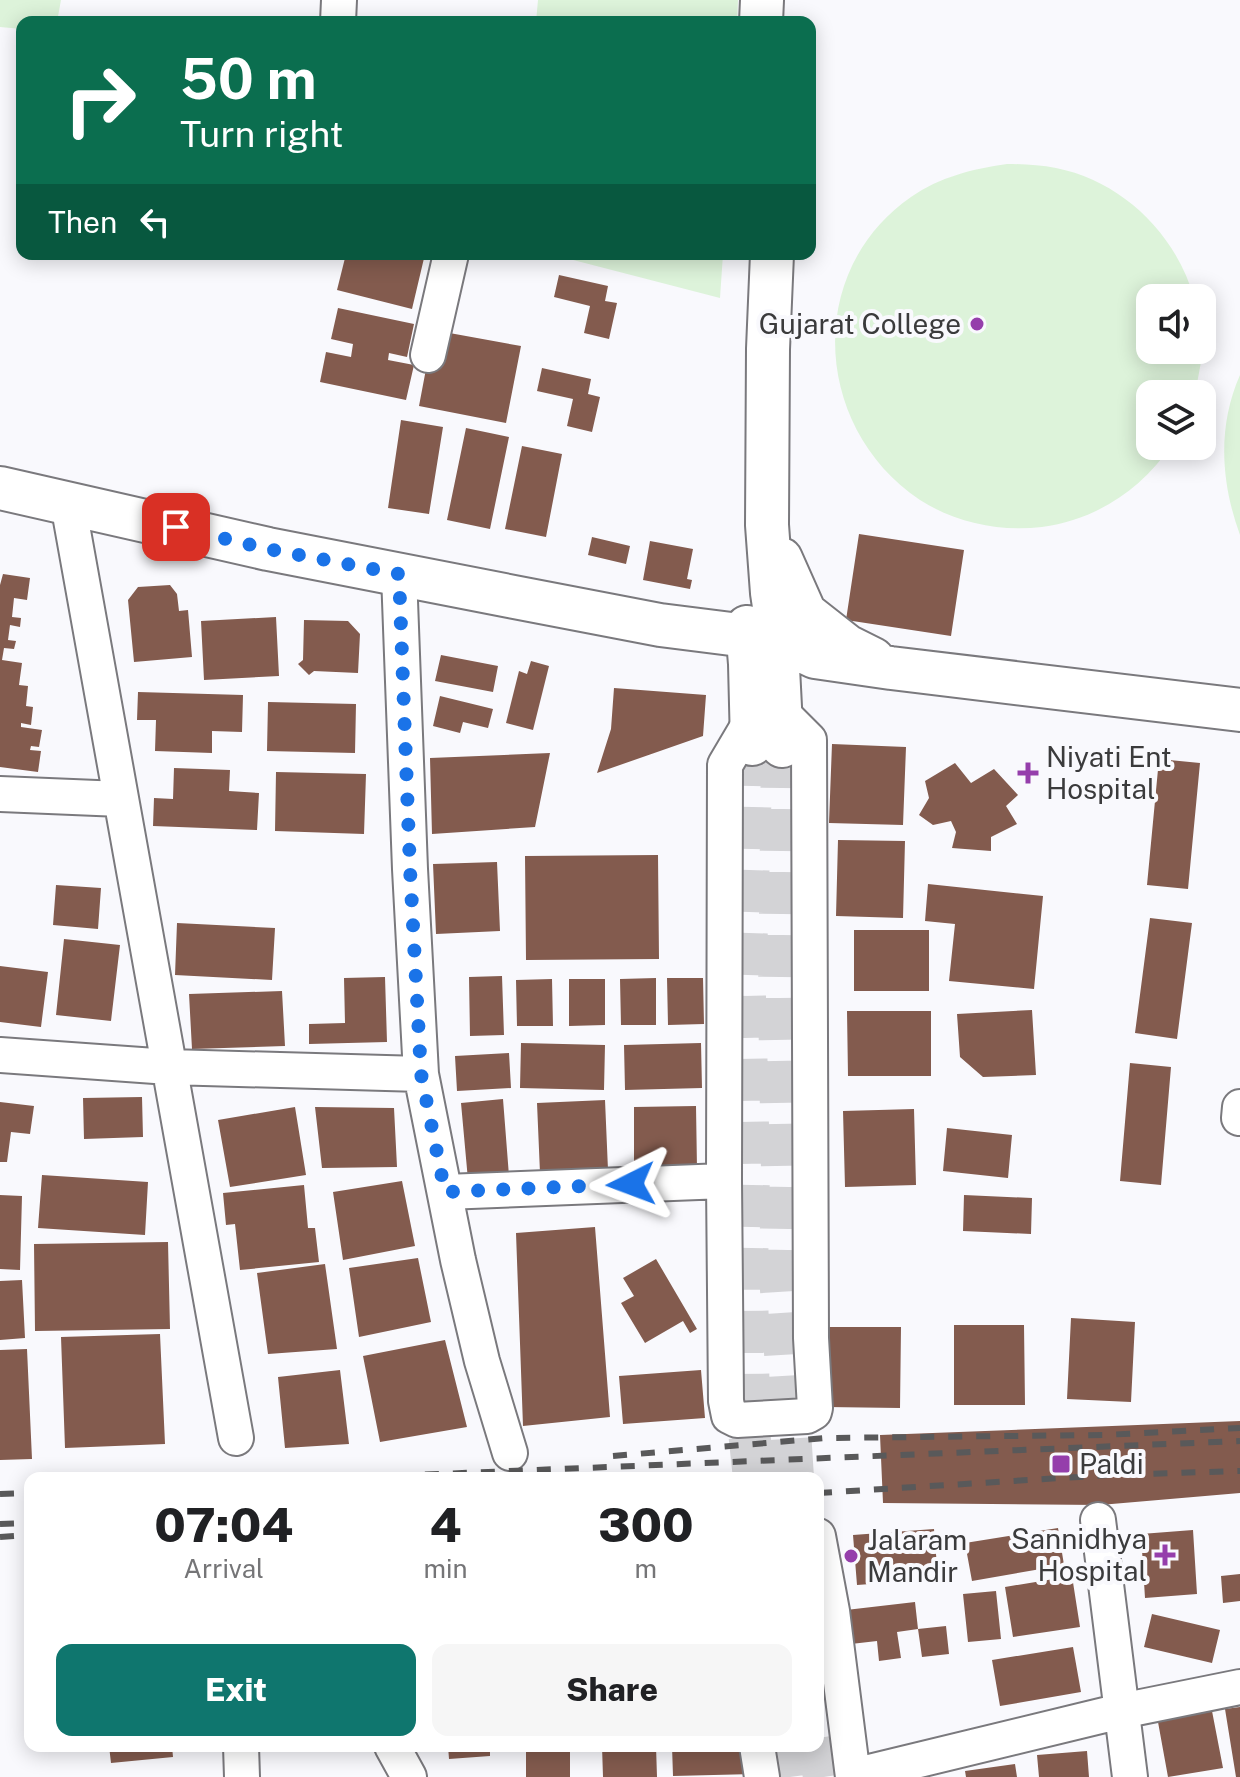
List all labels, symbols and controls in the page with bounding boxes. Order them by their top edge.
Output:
text: 50 m [180,46,317,112]
icon: right [48,48,152,152]
text: Turn right [180,113,343,155]
icon: left [133,200,177,244]
text: Then [48,204,117,240]
map controls [1136,284,1216,460]
button: sound [1136,284,1216,364]
place label: Gujarat College [759,307,961,340]
marker: Gujarat College [968,315,986,333]
button: layers [1136,380,1216,460]
pin [142,493,210,561]
icon: arrive [154,505,198,549]
place label: Niyati Ent Hospital [1046,740,1172,805]
marker: Niyati Ent Hospital [1017,762,1039,784]
position arrow [589,1142,673,1226]
place label: Paldi [1079,1447,1144,1480]
marker: Paldi [1050,1453,1072,1475]
text: 07:04 [154,1496,293,1553]
text: 4 [430,1496,462,1553]
text: 300 [598,1496,694,1553]
place label: Sannidhya Hospital [1011,1522,1147,1587]
place label: Jalaram Mandir [867,1523,967,1588]
marker: Sannidhya Hospital [1154,1544,1176,1566]
marker: Jalaram Mandir [842,1547,860,1565]
text: Arrival [184,1553,264,1584]
text: min [424,1553,468,1584]
text: m [635,1553,657,1584]
button: Exit [56,1644,416,1736]
button: Share [432,1644,792,1736]

